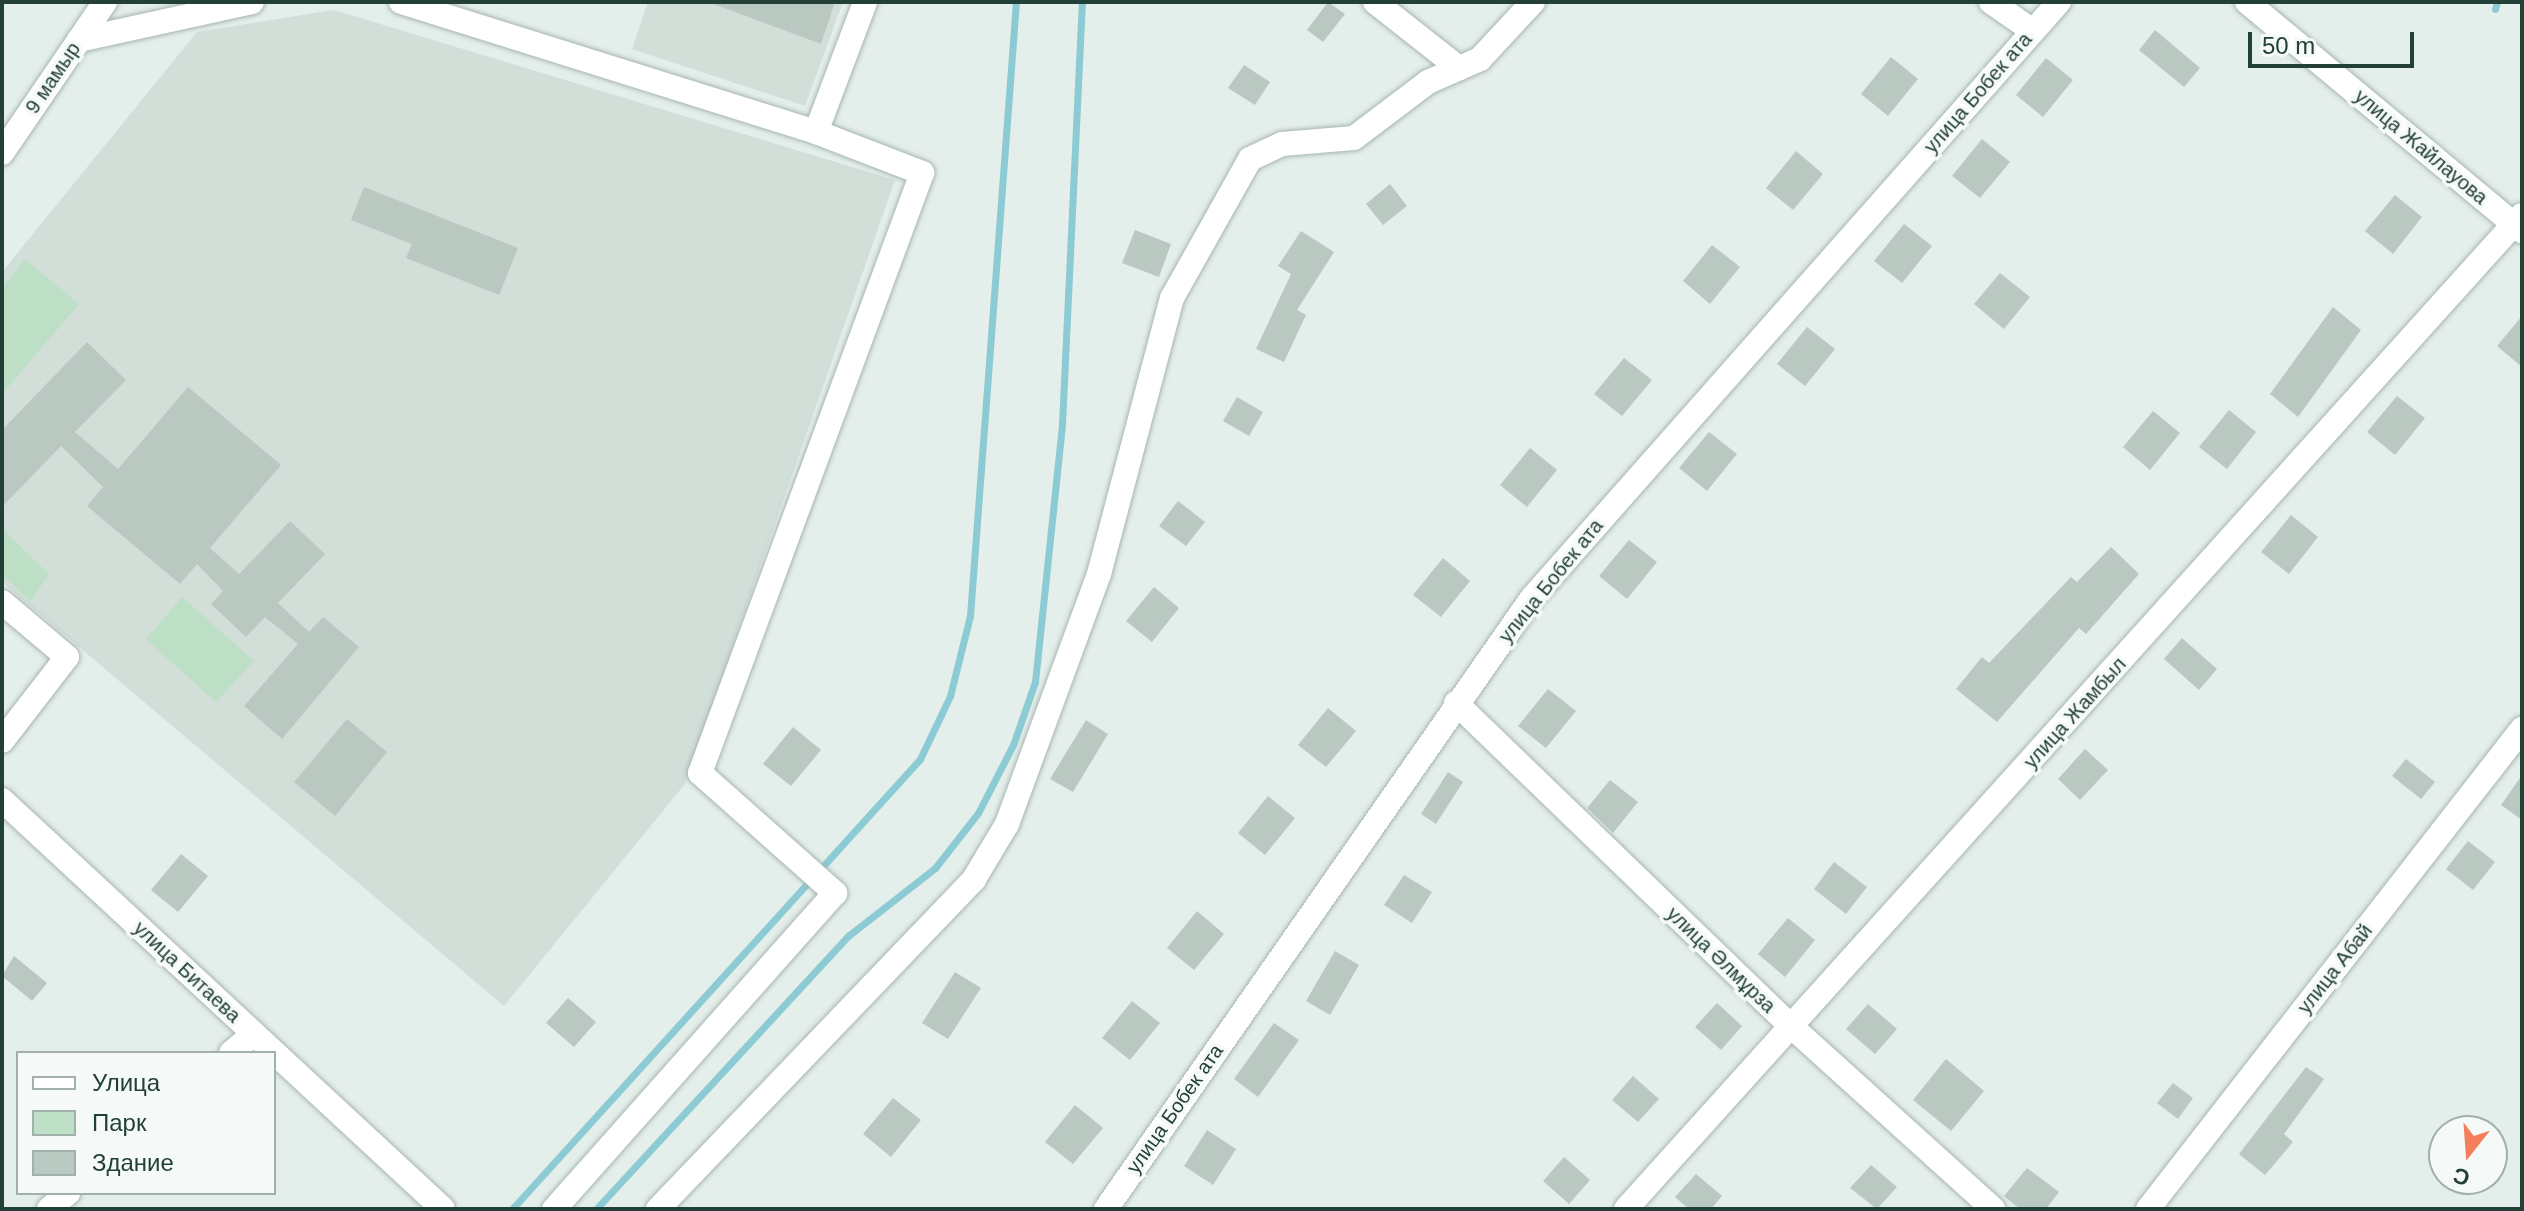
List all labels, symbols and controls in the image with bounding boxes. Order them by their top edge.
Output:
scale bar [2252,16,2418,66]
street label: улица Бобек ата [1919,28,2037,158]
text: 50 m [2262,32,2315,59]
street label: 9 мамыр [20,38,86,118]
street label: улица Жайлауова [2350,84,2492,210]
street label: улица Бобек ата [1494,514,1608,648]
street label: улица Жамбыл [2019,652,2131,774]
street label: улица Әлмұрза [1662,902,1780,1018]
street label: улица Битаева [129,916,245,1028]
street label: улица Абай [2293,919,2377,1019]
street label: улица Бобек ата [1122,1040,1228,1178]
legend [16,1051,276,1195]
text: Улица [92,1069,160,1096]
text: Парк [92,1109,146,1136]
north arrow [2428,1115,2508,1195]
text: Здание [92,1149,174,1176]
text: С [2450,1162,2473,1191]

